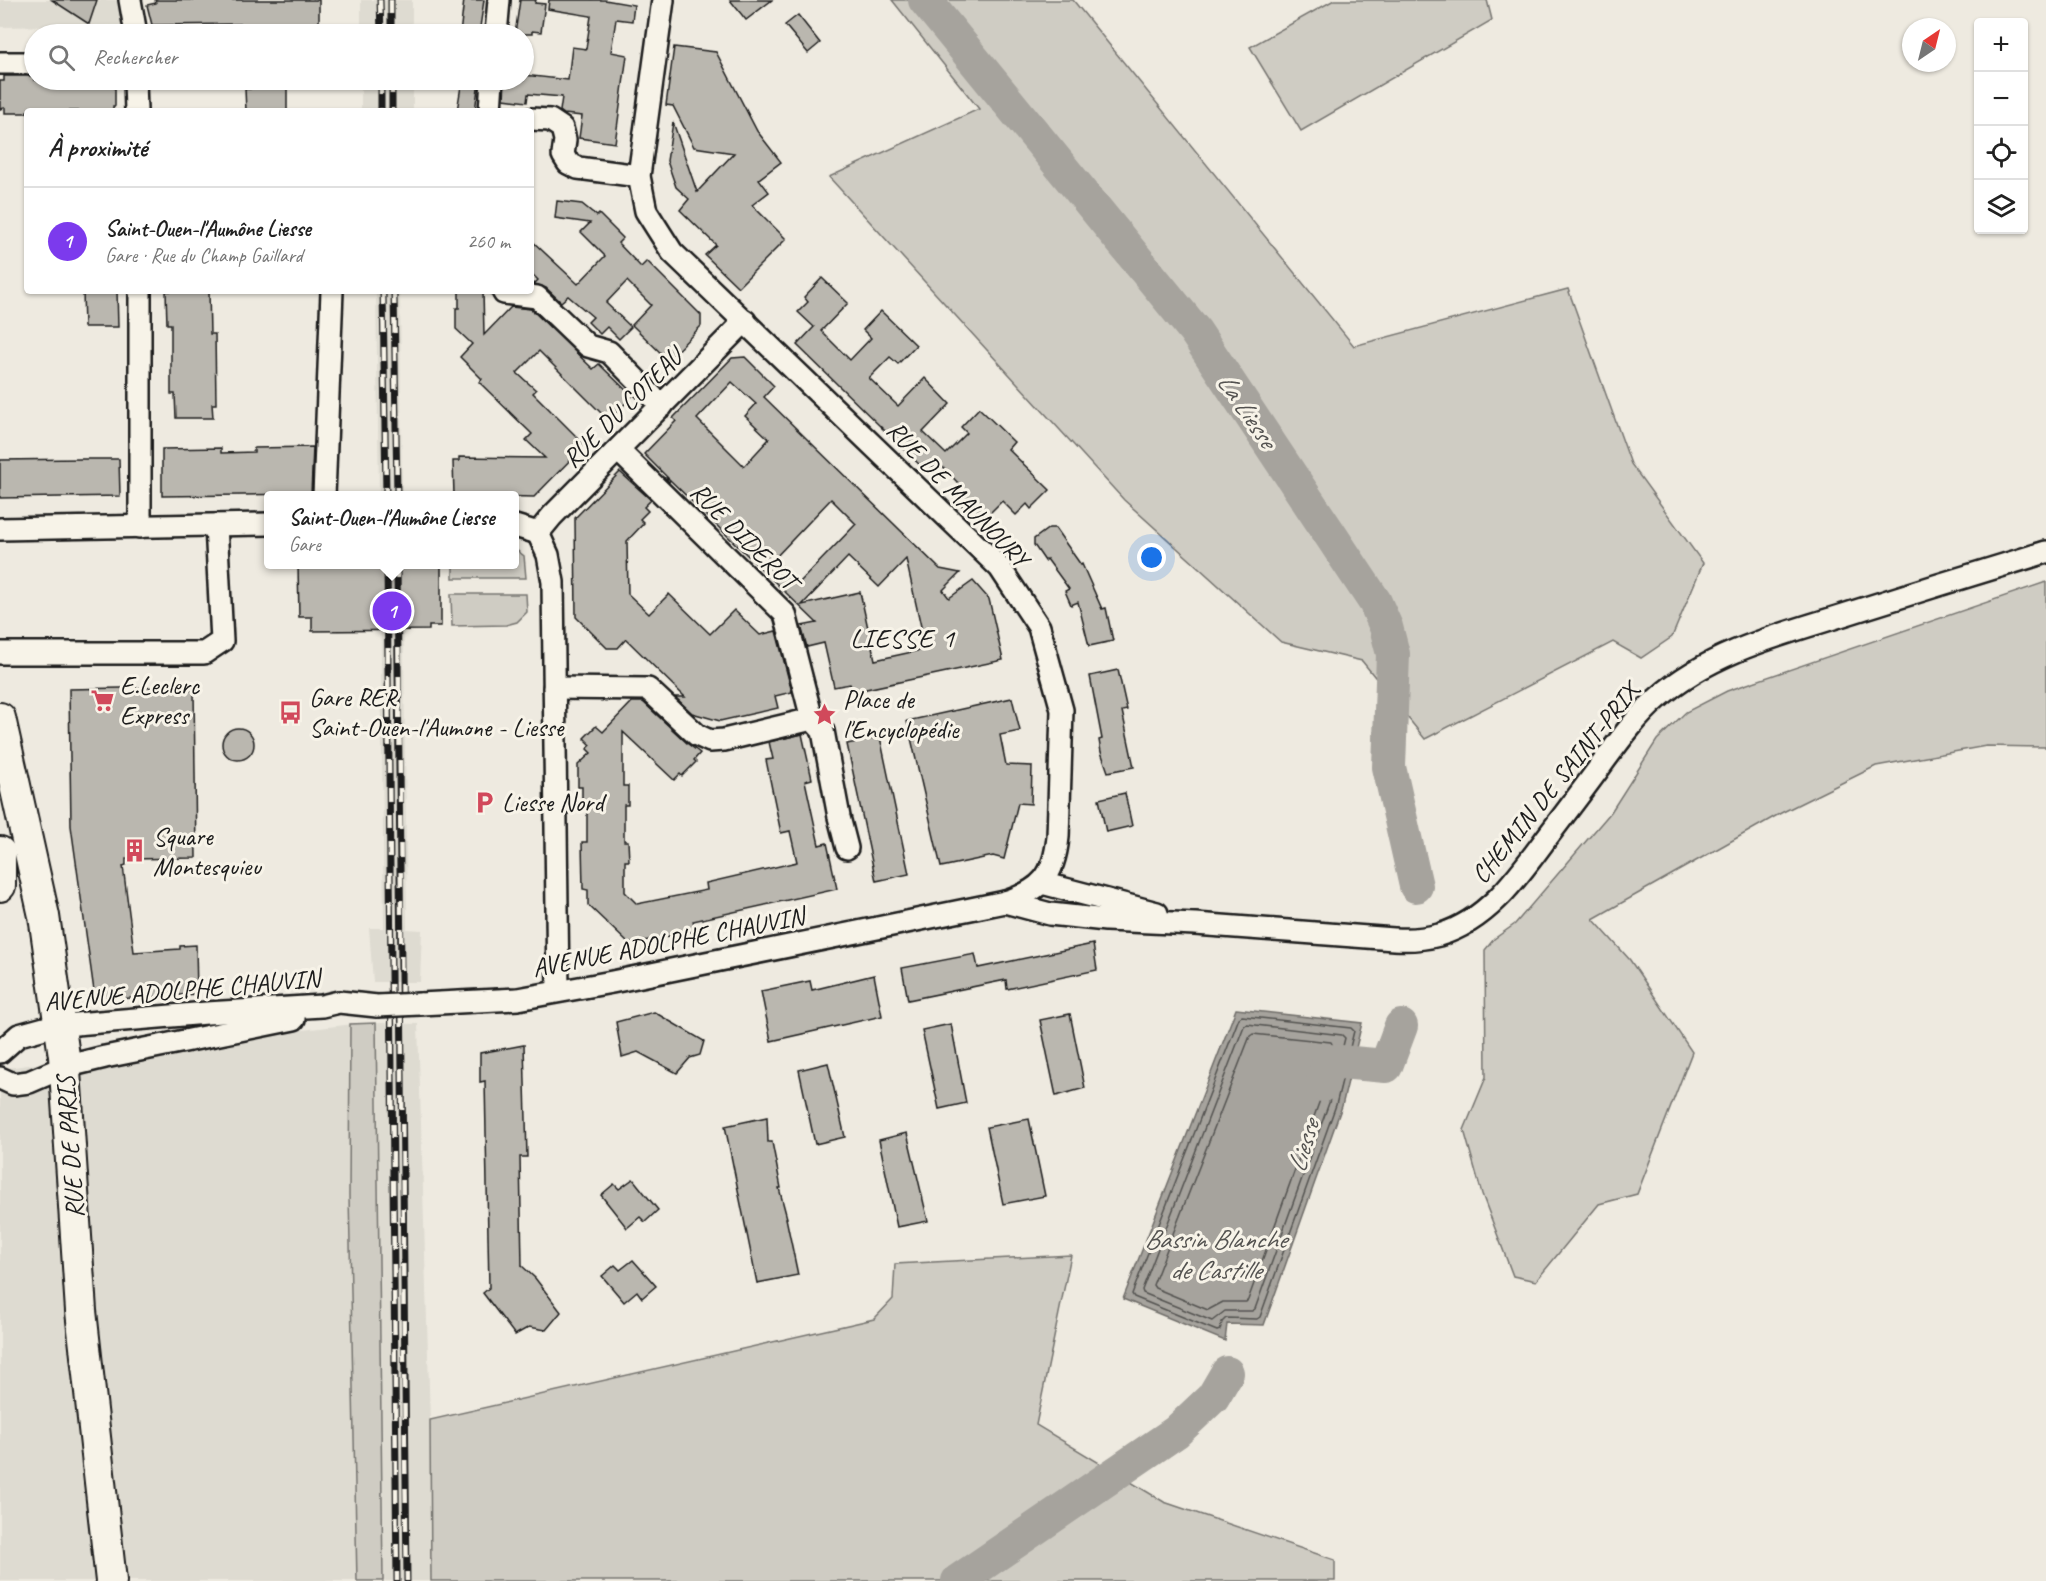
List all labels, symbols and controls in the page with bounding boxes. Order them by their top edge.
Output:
north arrow [1902,18,1956,72]
map controls [1974,18,2028,234]
button: + [1974,18,2028,72]
search box [24,24,534,90]
icon: search [45,41,78,74]
text: Rechercher [93,43,177,71]
button: − [1974,72,2028,126]
button: locate [1974,126,2028,180]
text: À proximité [48,131,147,164]
button: layers [1974,180,2028,234]
text: Saint-Ouen-l'Aumône Liesse [105,215,311,243]
text: 1 [63,229,72,254]
text: 260 m [467,229,510,254]
text: Gare · Rue du Champ Gaillard [105,243,303,268]
street label: RUE DU COTEAU [555,338,692,475]
water label: La Liesse [1210,366,1286,457]
street label: RUE DE MAUNOURY [880,414,1039,577]
street label: RUE DIDEROT [683,475,809,601]
popup [264,491,519,569]
text: Saint-Ouen-l'Aumône Liesse [289,504,494,532]
text: Gare [289,532,321,557]
your location [1137,543,1166,572]
pin: 1 [372,588,412,634]
district label: LIESSE 1 [850,621,956,655]
place label: E.Leclerc Express [120,669,201,732]
street label: CHEMIN DE SAINT-PRIX [1464,673,1649,890]
place label: Gare RER Saint-Ouen-l'Aumone - Liesse [309,681,565,744]
place label: Place de l'Encyclopédie [843,683,960,746]
supermarket icon: E.Leclerc Express [89,687,115,713]
bus stop icon: Gare RER Saint-Ouen-l'Aumone - Liesse [278,699,304,725]
place icon: Place de l'Encyclopédie [812,701,838,727]
place label: Liesse Nord [502,786,607,819]
parking icon: Liesse Nord [471,789,497,815]
place label: Square Montesquieu [153,820,262,883]
building icon: Square Montesquieu [122,838,148,864]
street label: AVENUE ADOLPHE CHAUVIN [529,899,811,985]
street label: AVENUE ADOLPHE CHAUVIN [43,961,325,1018]
street label: RUE DE PARIS [48,1072,91,1219]
water label: Liesse [1279,1112,1328,1176]
water label: Bassin Blanche de Castille [1144,1222,1290,1287]

